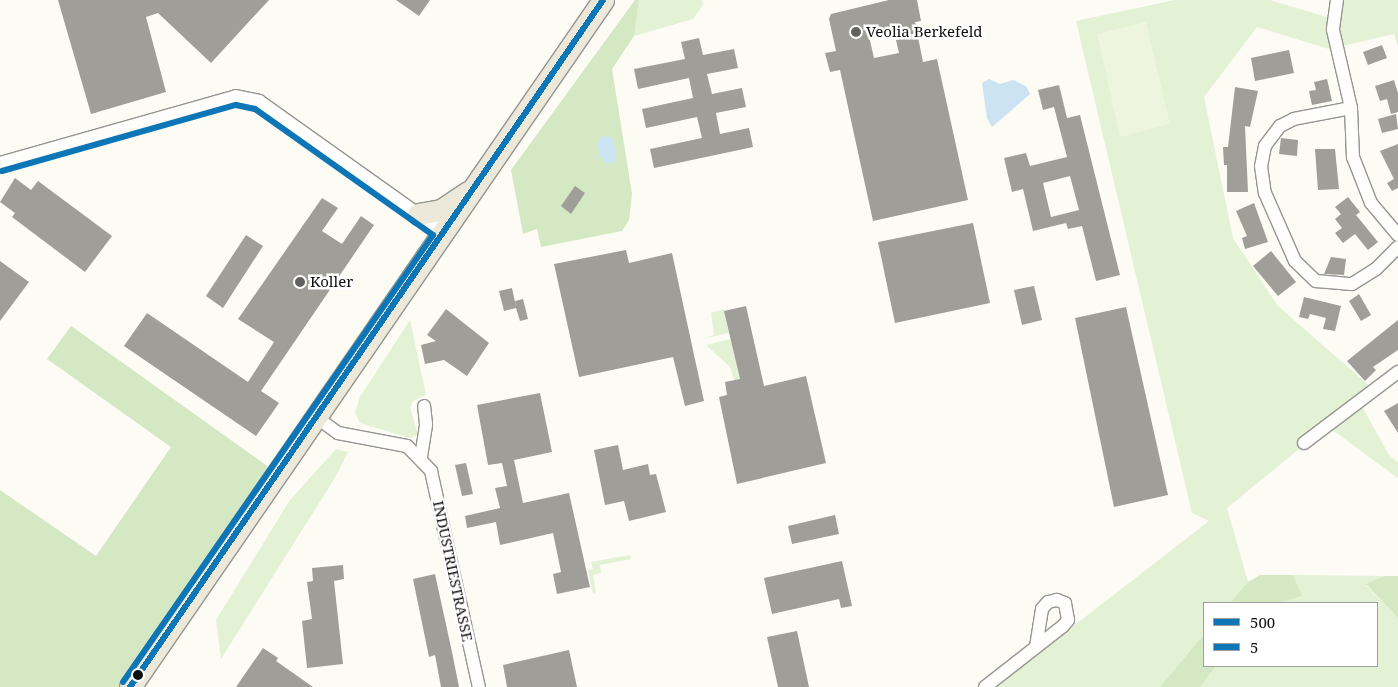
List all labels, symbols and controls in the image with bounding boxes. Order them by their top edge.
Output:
place label: Veolia Berkefeld [866,23,983,41]
marker: Veolia Berkefeld [850,26,862,38]
place label: Koller [310,273,353,291]
marker: Koller [294,276,306,288]
street label: INDUSTRIESTRASSE [429,499,477,643]
legend [1203,602,1378,667]
text: 500 [1250,612,1275,632]
text: 5 [1250,637,1258,657]
unlabelled marker [133,670,143,680]

